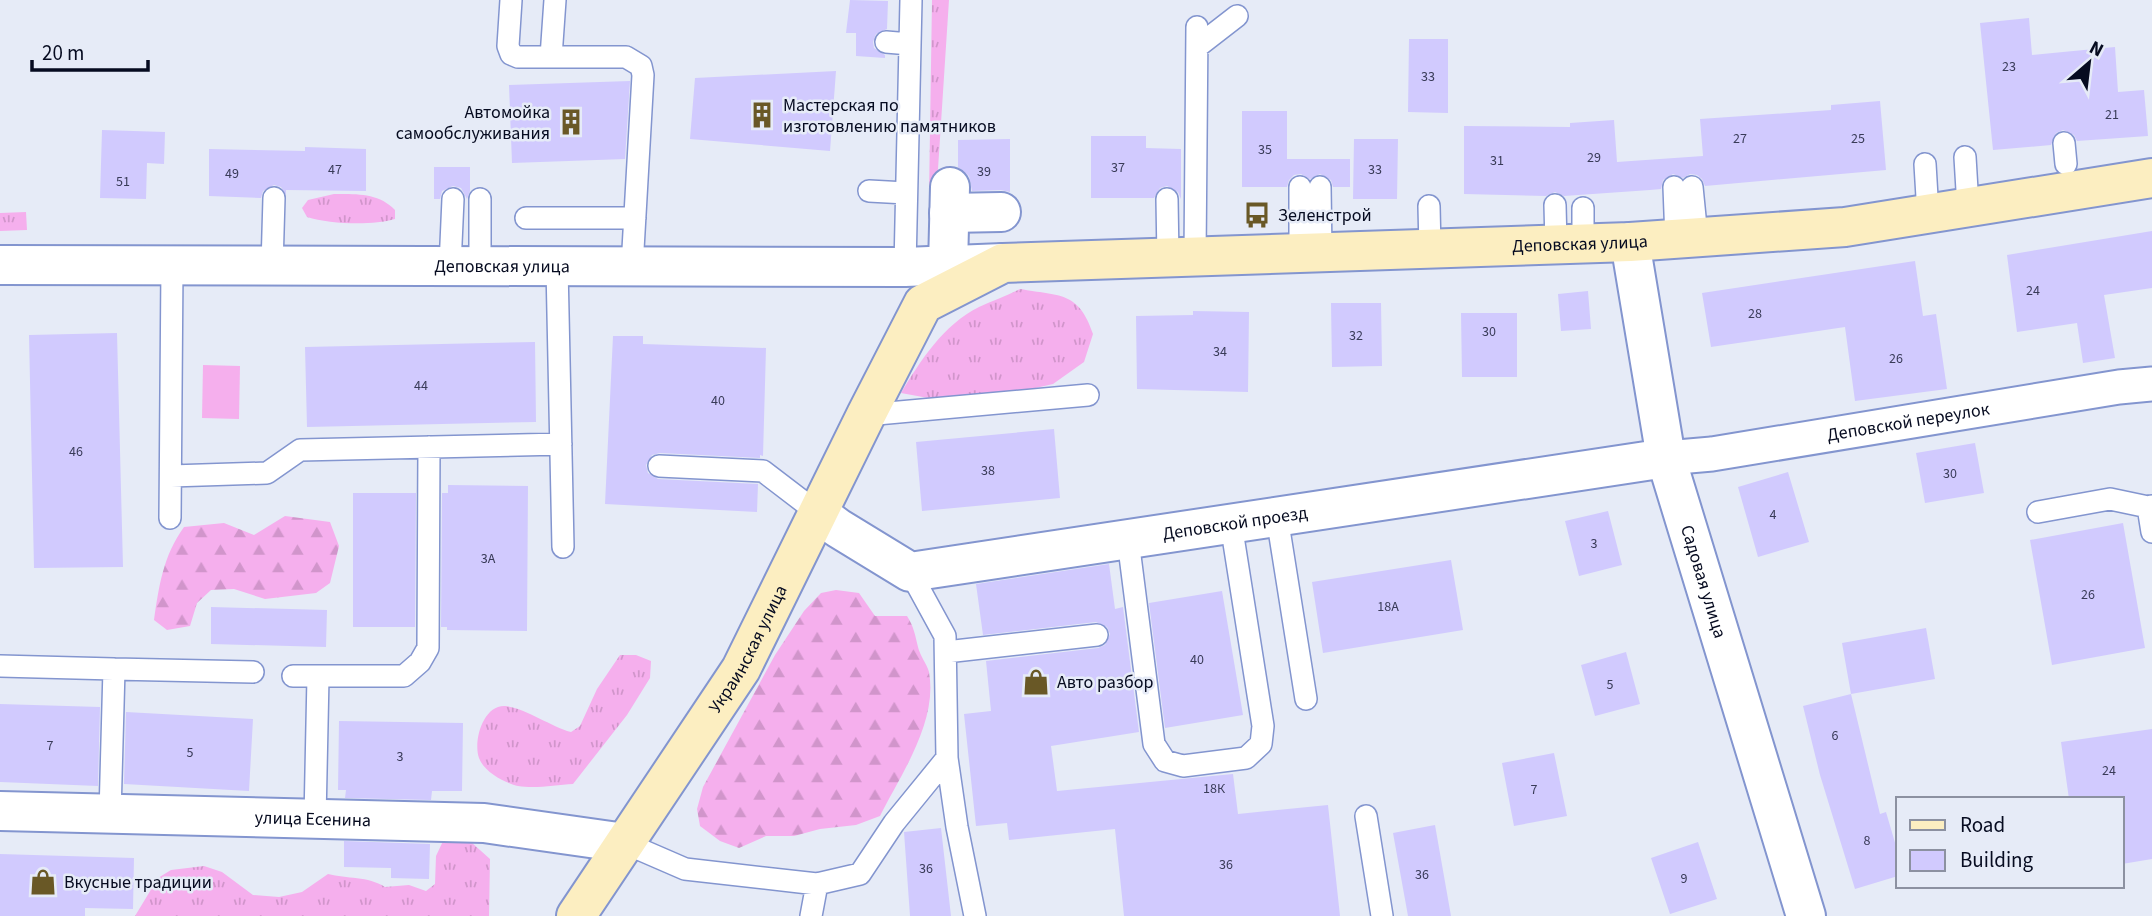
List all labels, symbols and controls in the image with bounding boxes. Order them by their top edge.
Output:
scale bar [32,28,147,72]
north arrow [2054,28,2124,98]
text: N [2084,34,2108,64]
text: 20 m [42,38,84,68]
house number: 23 [2002,57,2016,77]
house number: 33 [1421,67,1435,87]
place label: Мастерская по изготовлению памятников [783,93,996,139]
place label: Автомойка самообслуживания [396,100,550,146]
building icon: Мастерская по изготовлению памятников [747,100,777,130]
house number: 21 [2105,105,2119,125]
building icon: Автомойка самообслуживания [556,107,586,137]
house number: 27 [1733,129,1747,149]
house number: 25 [1851,129,1865,149]
house number: 35 [1258,140,1272,160]
house number: 29 [1587,148,1601,168]
house number: 31 [1490,151,1504,171]
house number: 37 [1111,158,1125,178]
house number: 47 [328,160,342,180]
house number: 33 [1368,160,1382,180]
house number: 39 [977,162,991,182]
house number: 49 [225,164,239,184]
house number: 51 [116,172,130,192]
bus stop icon: Зеленстрой [1242,200,1272,230]
place label: Зеленстрой [1278,203,1372,228]
street label: Деповская улица [1512,229,1648,259]
street label: Деповская улица [434,254,570,279]
house number: 24 [2026,281,2040,301]
house number: 28 [1748,304,1762,324]
house number: 30 [1482,322,1496,342]
house number: 32 [1349,326,1363,346]
house number: 34 [1213,342,1227,362]
house number: 26 [1889,349,1903,369]
house number: 44 [414,376,428,396]
house number: 40 [711,391,725,411]
street label: Деповской переулок [1825,397,1991,448]
house number: 46 [69,442,83,462]
house number: 38 [981,461,995,481]
house number: 30 [1943,464,1957,484]
street label: Деповской проезд [1161,500,1310,547]
house number: 4 [1770,505,1777,525]
street label: Садовая улица [1674,522,1732,641]
house number: 3 [1591,534,1598,554]
house number: 3А [481,549,496,569]
street label: Украинская улица [703,581,793,718]
house number: 26 [2081,585,2095,605]
house number: 18А [1377,597,1399,617]
house number: 40 [1190,650,1204,670]
shop icon: Авто разбор [1021,667,1051,697]
place label: Авто разбор [1057,670,1153,695]
house number: 5 [1607,675,1614,695]
house number: 6 [1832,726,1839,746]
house number: 7 [47,736,54,756]
house number: 5 [187,743,194,763]
house number: 3 [397,747,404,767]
house number: 24 [2102,761,2116,781]
house number: 18К [1203,779,1226,799]
house number: 7 [1531,780,1538,800]
legend [1896,797,2124,888]
street label: улица Есенина [254,805,371,833]
text: Road [1960,810,2005,840]
house number: 8 [1864,831,1871,851]
text: Building [1960,845,2034,875]
house number: 36 [1219,855,1233,875]
house number: 36 [919,859,933,879]
house number: 36 [1415,865,1429,885]
shop icon: Вкусные традиции [28,867,58,897]
house number: 9 [1681,869,1688,889]
place label: Вкусные традиции [64,870,212,895]

